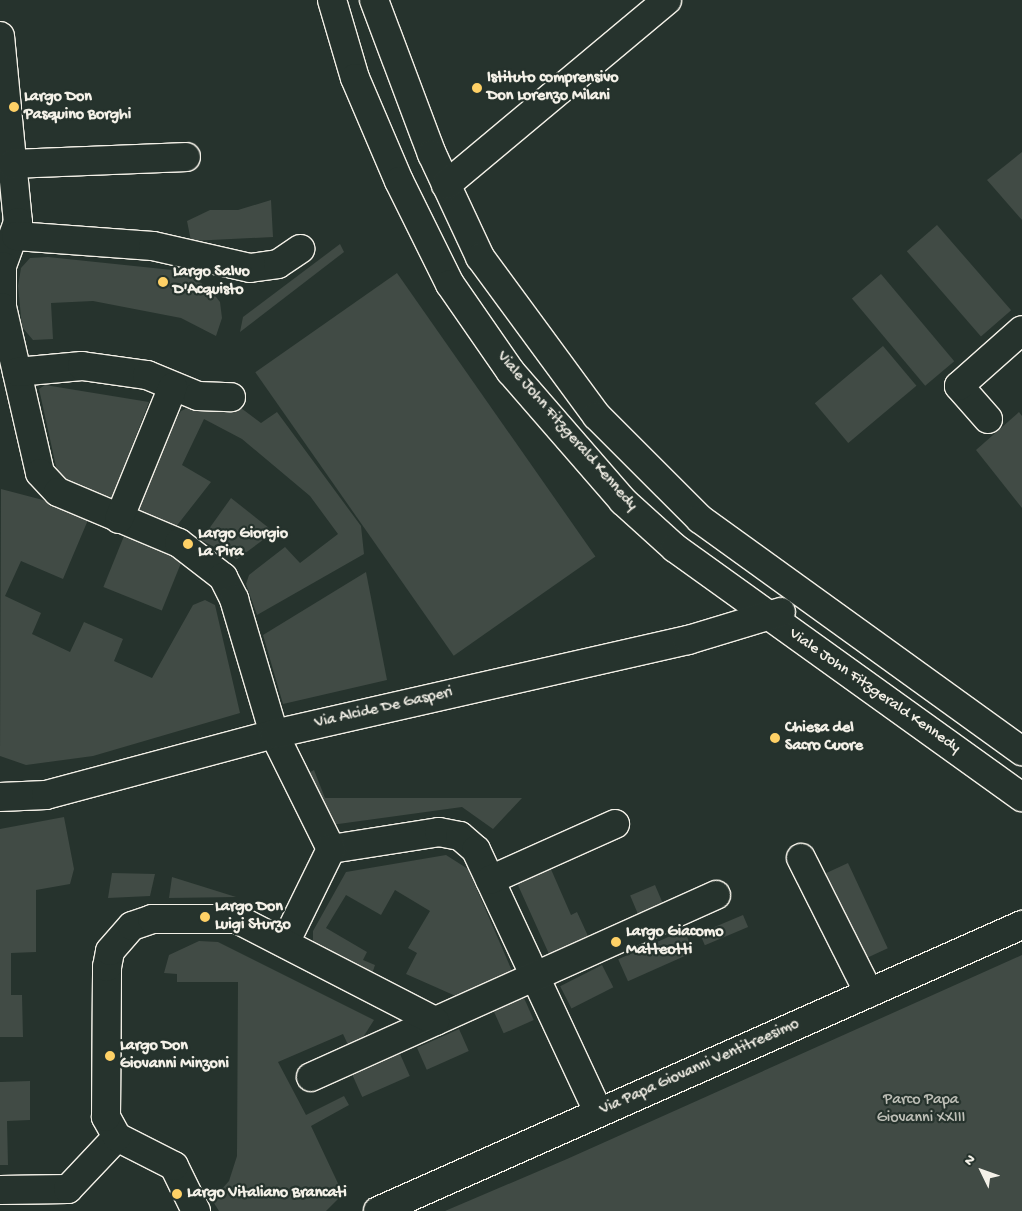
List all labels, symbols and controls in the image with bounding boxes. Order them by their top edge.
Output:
place label: Istituto comprensivo Don Lorenzo Milani [487,69,619,107]
marker: Istituto comprensivo Don Lorenzo Milani [471,82,483,94]
place label: Largo Don Pasquino Borghi [24,88,131,126]
marker: Largo Don Pasquino Borghi [8,101,20,113]
place label: Largo Salvo D'Acquisto [173,263,250,301]
marker: Largo Salvo D'Acquisto [157,276,169,288]
street label: Viale John Fitzgerald Kennedy [491,348,641,516]
place label: Largo Giorgio La Pira [198,525,288,563]
marker: Largo Giorgio La Pira [182,538,194,550]
street label: Viale John Fitzgerald Kennedy [784,625,964,759]
street label: Via Alcide De Gasperi [313,684,455,734]
place label: Chiesa del Sacro Cuore [785,719,863,757]
marker: Chiesa del Sacro Cuore [769,732,781,744]
place label: Largo Don Luigi Sturzo [215,898,291,936]
marker: Largo Don Luigi Sturzo [199,911,211,923]
place label: Largo Giacomo Matteotti [626,923,723,961]
marker: Largo Giacomo Matteotti [610,936,622,948]
street label: Via Papa Giovanni Ventitreesimo [597,1015,803,1121]
place label: Largo Don Giovanni Minzoni [120,1037,229,1075]
marker: Largo Don Giovanni Minzoni [104,1050,116,1062]
park label: Parco Papa Giovanni XXIII [877,1091,965,1129]
north arrow [957,1146,1007,1196]
text: N [961,1152,980,1170]
place label: Largo Vitaliano Brancati [187,1184,347,1204]
marker: Largo Vitaliano Brancati [171,1188,183,1200]

